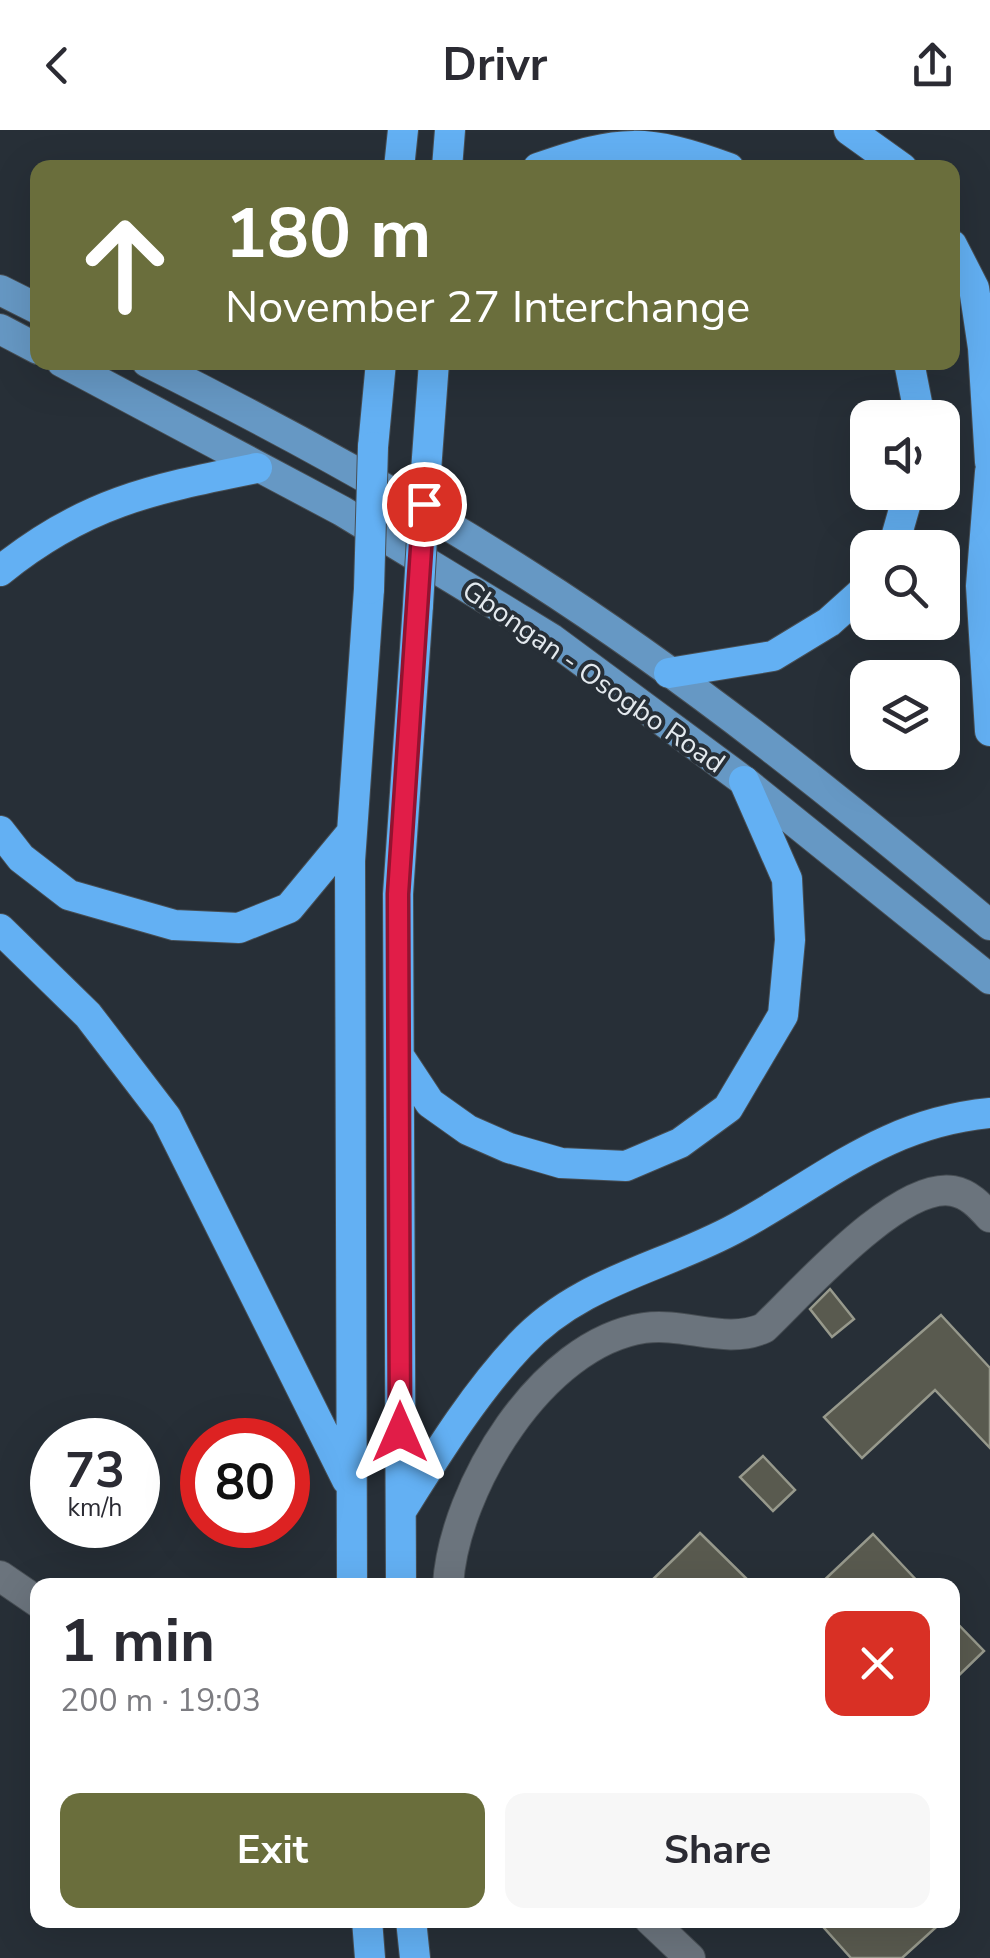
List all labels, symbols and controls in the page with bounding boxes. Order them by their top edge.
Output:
text: Drivr [443,35,547,96]
icon: back [30,38,85,93]
icon: share [905,38,960,93]
text: 180 m [225,186,431,282]
icon: ahead [60,200,190,330]
text: November 27 Interchange [225,277,750,338]
map controls [850,400,960,770]
button: sound [850,400,960,510]
pin [382,462,467,547]
icon: arrive [397,477,452,532]
button: search [850,530,960,640]
street label: Gbongan - Osogbo Road [454,572,732,782]
button: layers [850,660,960,770]
position arrow [348,1380,452,1484]
speed limit sign: 80 [180,1418,310,1548]
text: 73 [65,1436,125,1505]
text: km/h [67,1491,123,1525]
text: 1 min [60,1600,215,1682]
button: close [825,1611,930,1716]
text: 200 m · 19:03 [60,1679,261,1722]
button: Exit [60,1793,485,1908]
button: Share [505,1793,930,1908]

